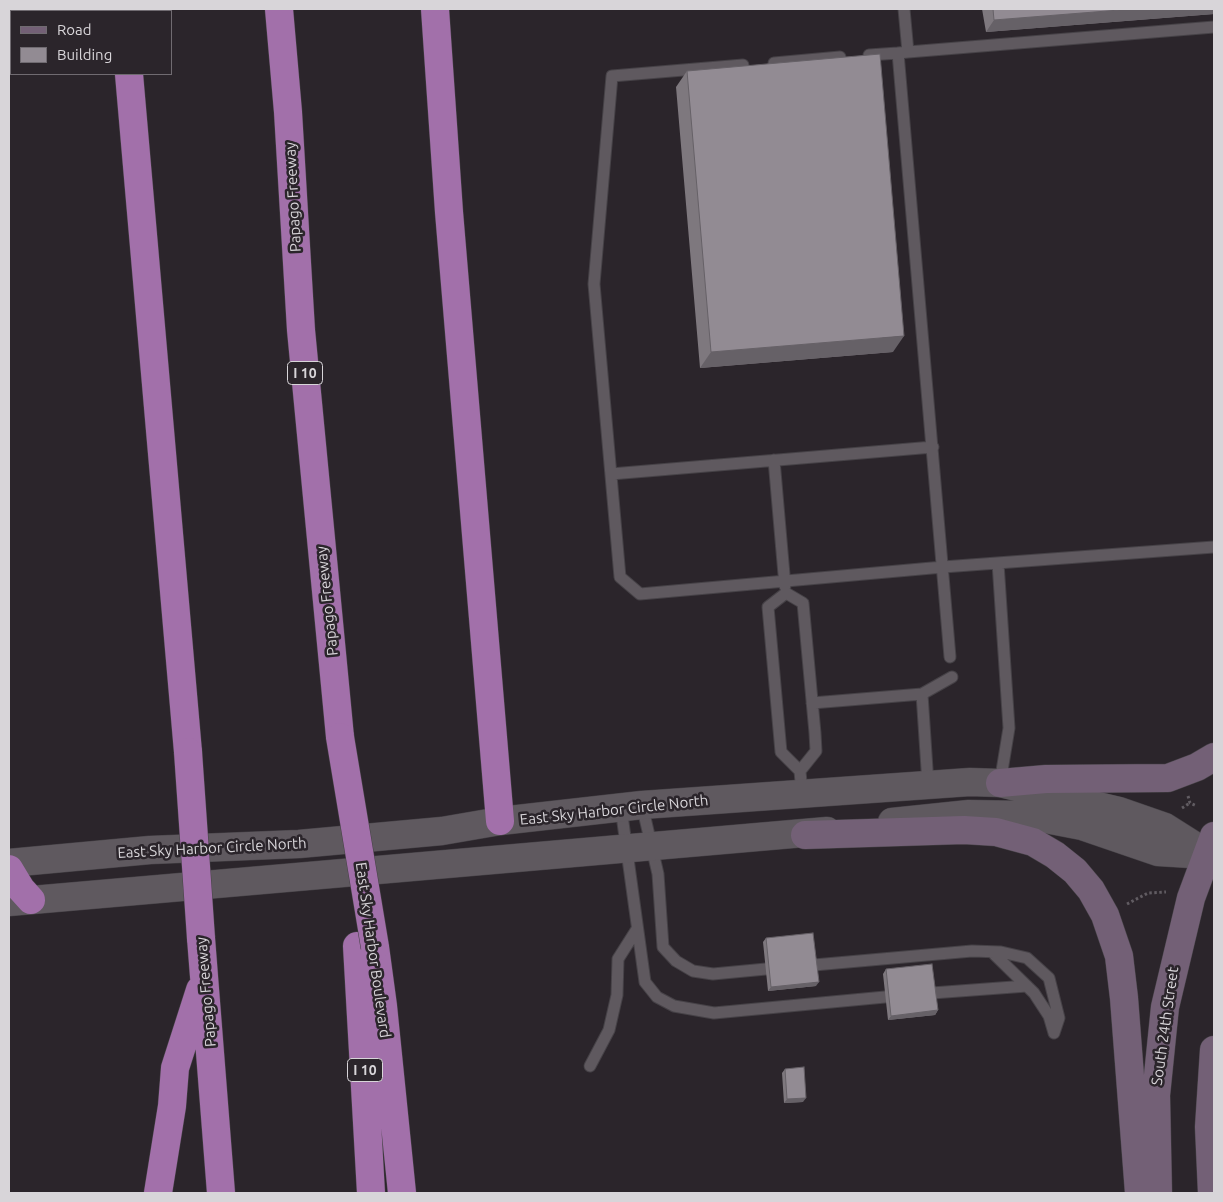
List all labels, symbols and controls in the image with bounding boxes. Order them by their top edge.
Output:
legend [10,10,172,75]
text: Road [57,21,92,38]
text: Building [57,46,112,63]
street label: Papago Freeway [281,141,305,253]
road number: I 10 [288,362,322,384]
street label: Papago Freeway [312,545,342,657]
street label: East Sky Harbor Circle North [519,791,709,829]
street label: East Sky Harbor Circle North [117,834,307,862]
street label: East Sky Harbor Boulevard [352,861,394,1039]
street label: Papago Freeway [192,936,220,1048]
street label: South 24th Street [1148,965,1182,1087]
road number: I 10 [348,1058,382,1082]

